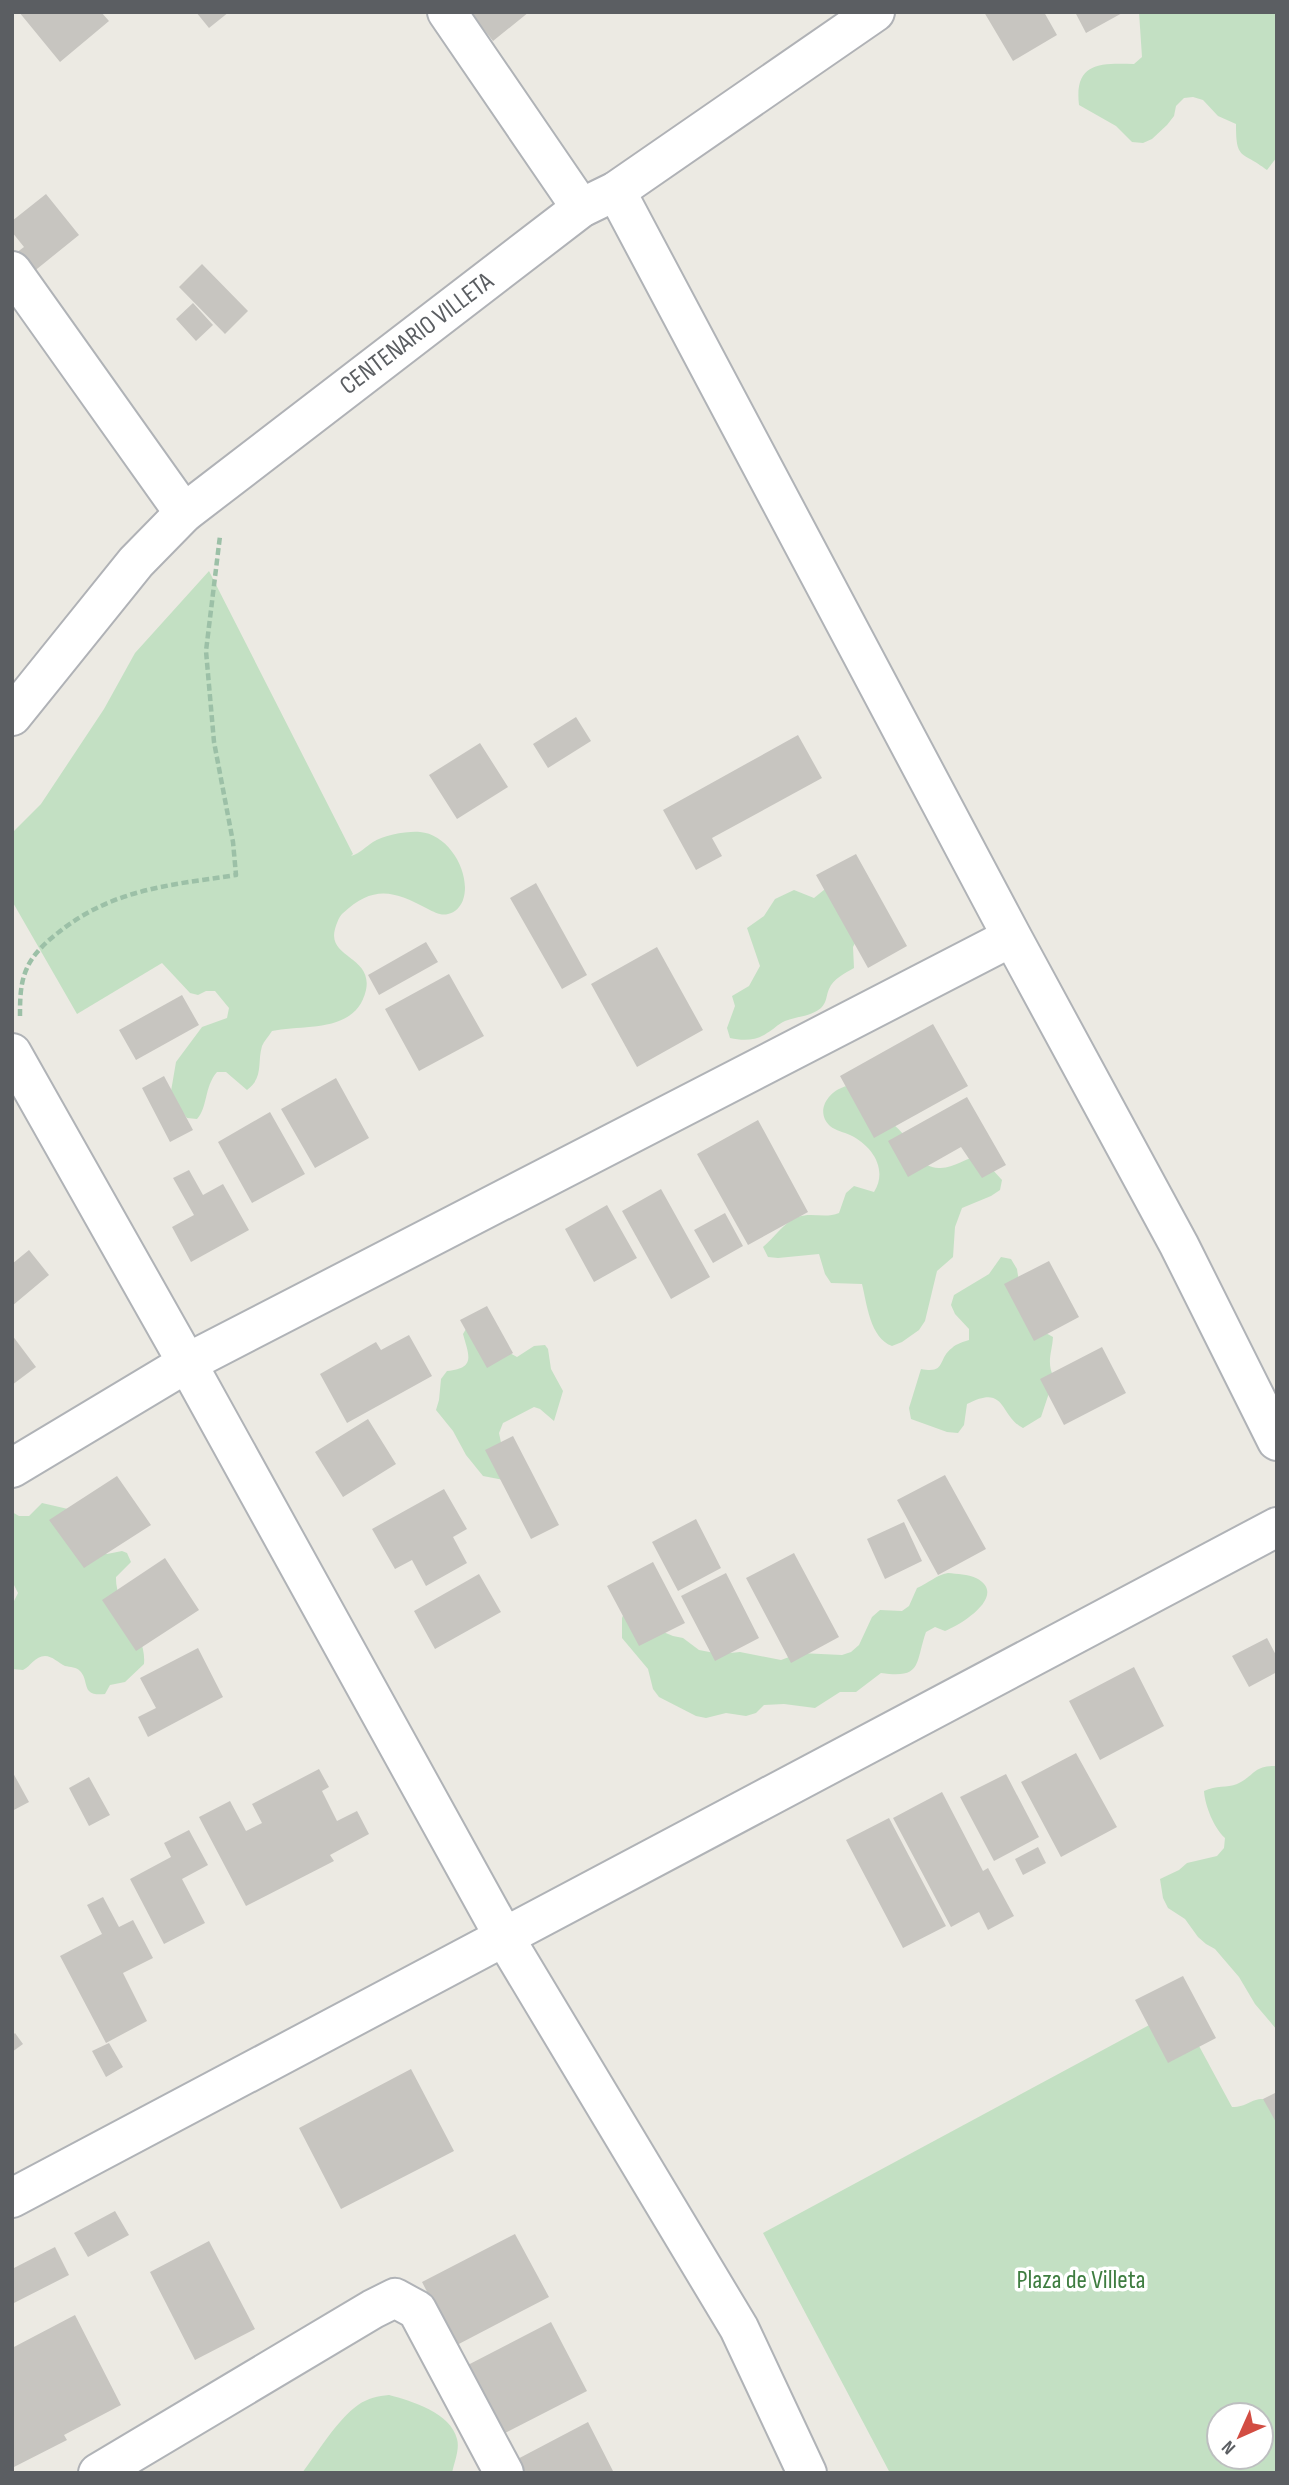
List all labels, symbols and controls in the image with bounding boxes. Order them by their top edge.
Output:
street label: CENTENARIO VILLETA [334,266,500,402]
park label: Plaza de Villeta [1016,2265,1146,2296]
north arrow [1205,2401,1275,2471]
text: N [1217,2435,1241,2459]

